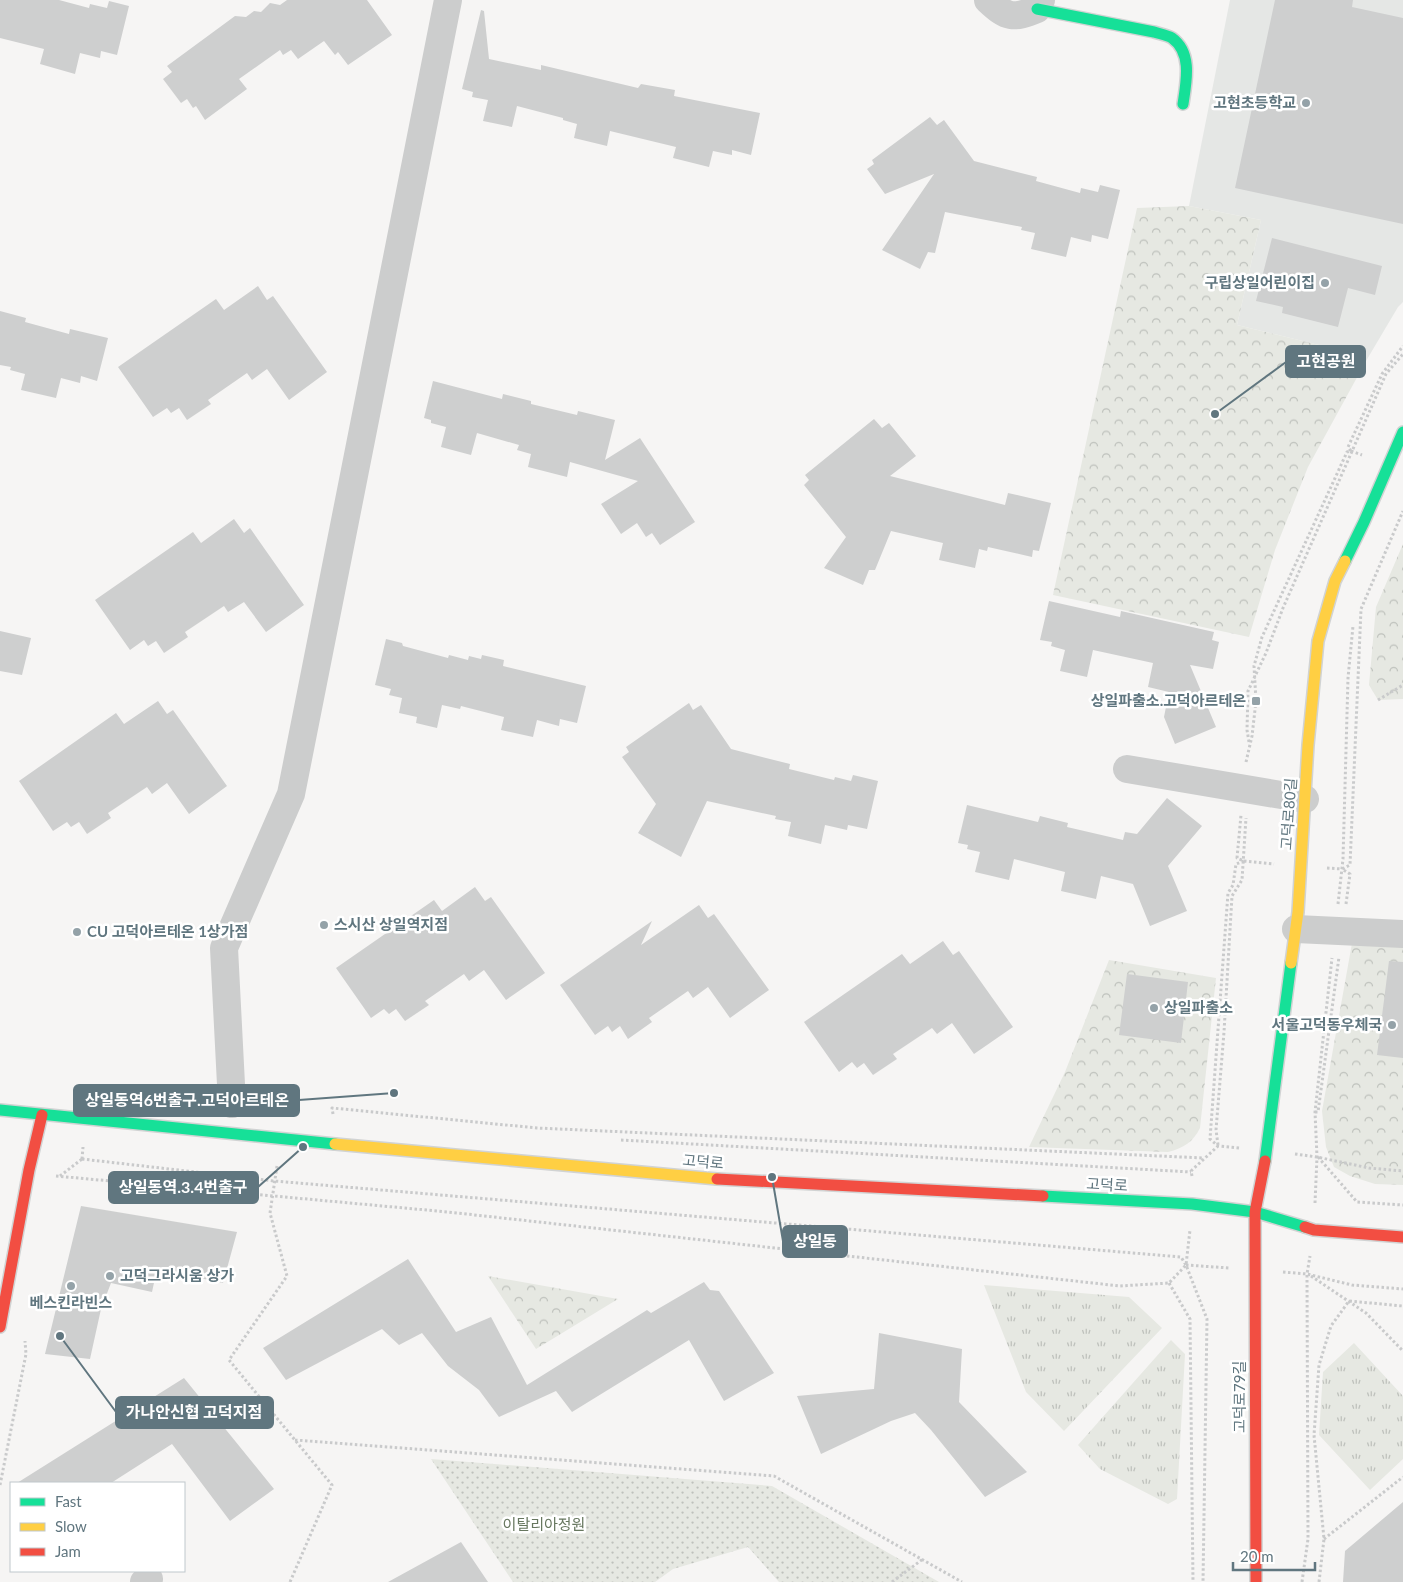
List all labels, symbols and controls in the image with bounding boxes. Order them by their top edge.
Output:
place label: 고현초등학교 [1213,93,1296,111]
marker: 고현초등학교 [1300,97,1312,109]
place label: 구립상일어린이집 [1205,273,1315,291]
marker: 구립상일어린이집 [1319,277,1331,289]
callout: 고현공원 [1286,346,1365,377]
text: 고현공원 [1297,351,1355,370]
place label: 상일파출소.고덕아르테온 [1091,691,1246,709]
marker: 상일파출소.고덕아르테온 [1250,695,1262,707]
street label: 고덕로80길 [1276,777,1300,851]
place label: 스시산 상일역지점 [334,915,448,933]
marker: 스시산 상일역지점 [318,919,330,931]
place label: CU 고덕아르테온 1상가점 [87,922,248,940]
marker: CU 고덕아르테온 1상가점 [71,926,83,938]
place label: 상일파출소 [1164,998,1233,1016]
marker: 상일파출소 [1148,1002,1160,1014]
place label: 서울고덕동우체국 [1272,1015,1382,1033]
marker: 서울고덕동우체국 [1386,1019,1398,1031]
callout: 상일동역6번출구.고덕아르테온 [74,1085,299,1116]
text: 상일동역6번출구.고덕아르테온 [85,1090,289,1109]
street label: 고덕로 [682,1150,724,1172]
callout: 상일동역.3.4번출구 [109,1172,258,1203]
street label: 고덕로 [1086,1174,1128,1194]
text: 상일동역.3.4번출구 [118,1177,248,1196]
callout: 상일동 [783,1226,847,1257]
text: 상일동 [793,1231,837,1250]
place label: 고덕그라시움 상가 [120,1266,234,1284]
marker: 고덕그라시움 상가 [104,1270,116,1282]
marker: 베스킨라빈스 [65,1280,77,1292]
place label: 베스킨라빈스 [30,1293,113,1311]
street label: 고덕로79길 [1230,1361,1248,1433]
callout: 가나안신협 고덕지점 [116,1397,273,1428]
text: 가나안신협 고덕지점 [126,1402,262,1421]
legend [10,1482,185,1572]
text: Fast [55,1492,82,1510]
park label: 이탈리아정원 [503,1515,585,1533]
text: Slow [55,1517,87,1535]
scale bar [1233,1540,1316,1572]
text: Jam [55,1542,81,1560]
text: 20 m [1240,1547,1274,1565]

